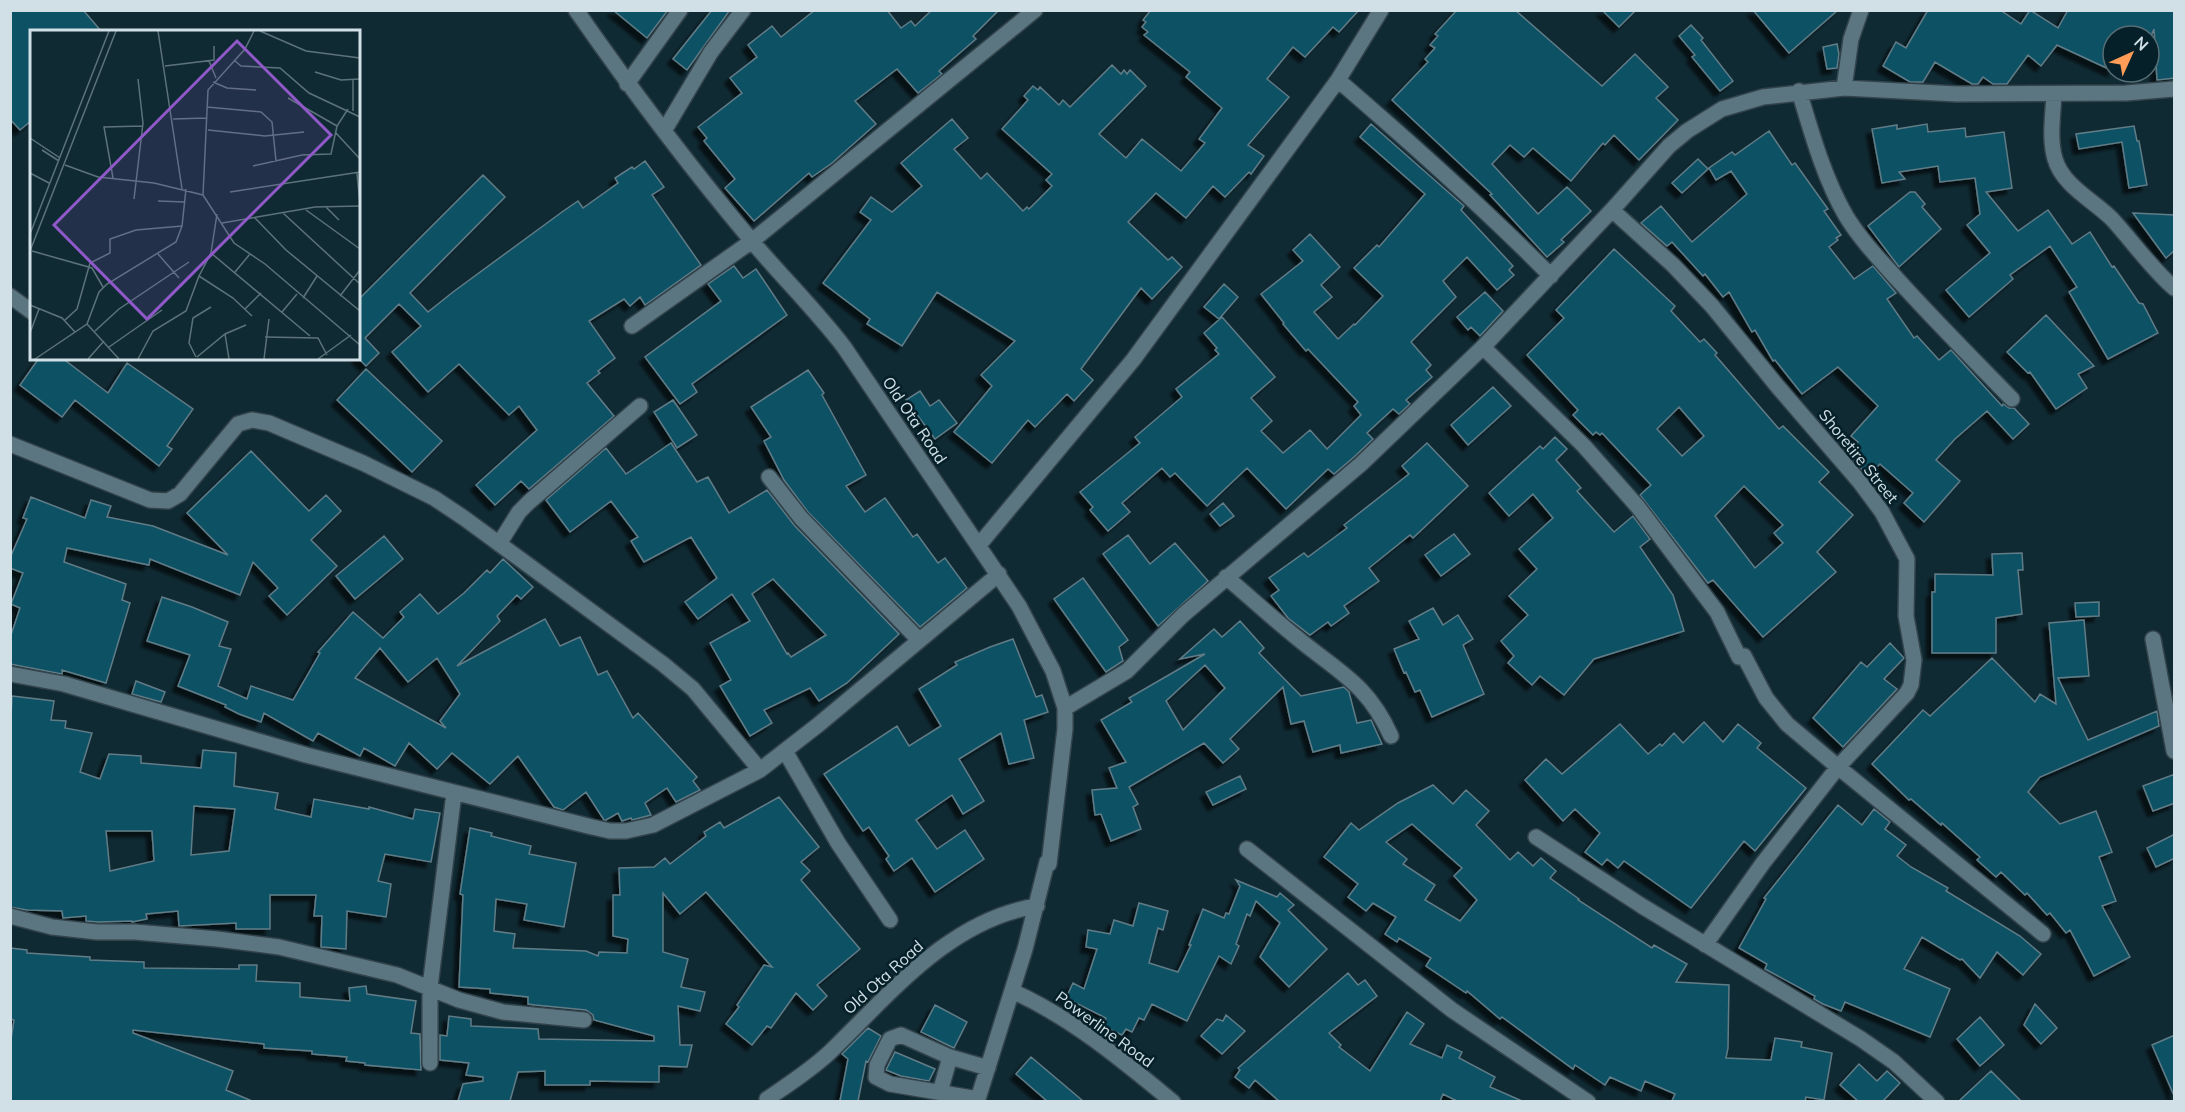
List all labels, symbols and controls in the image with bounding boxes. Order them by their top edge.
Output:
north arrow [2101,24,2161,84]
inset map [30,30,360,360]
text: N [2130,32,2153,55]
street label: Old Ota Road [879,373,951,467]
street label: Shoretire Street [1815,405,1903,507]
street label: Old Ota Road [839,936,927,1018]
street label: Powerline Road [1052,987,1158,1071]

